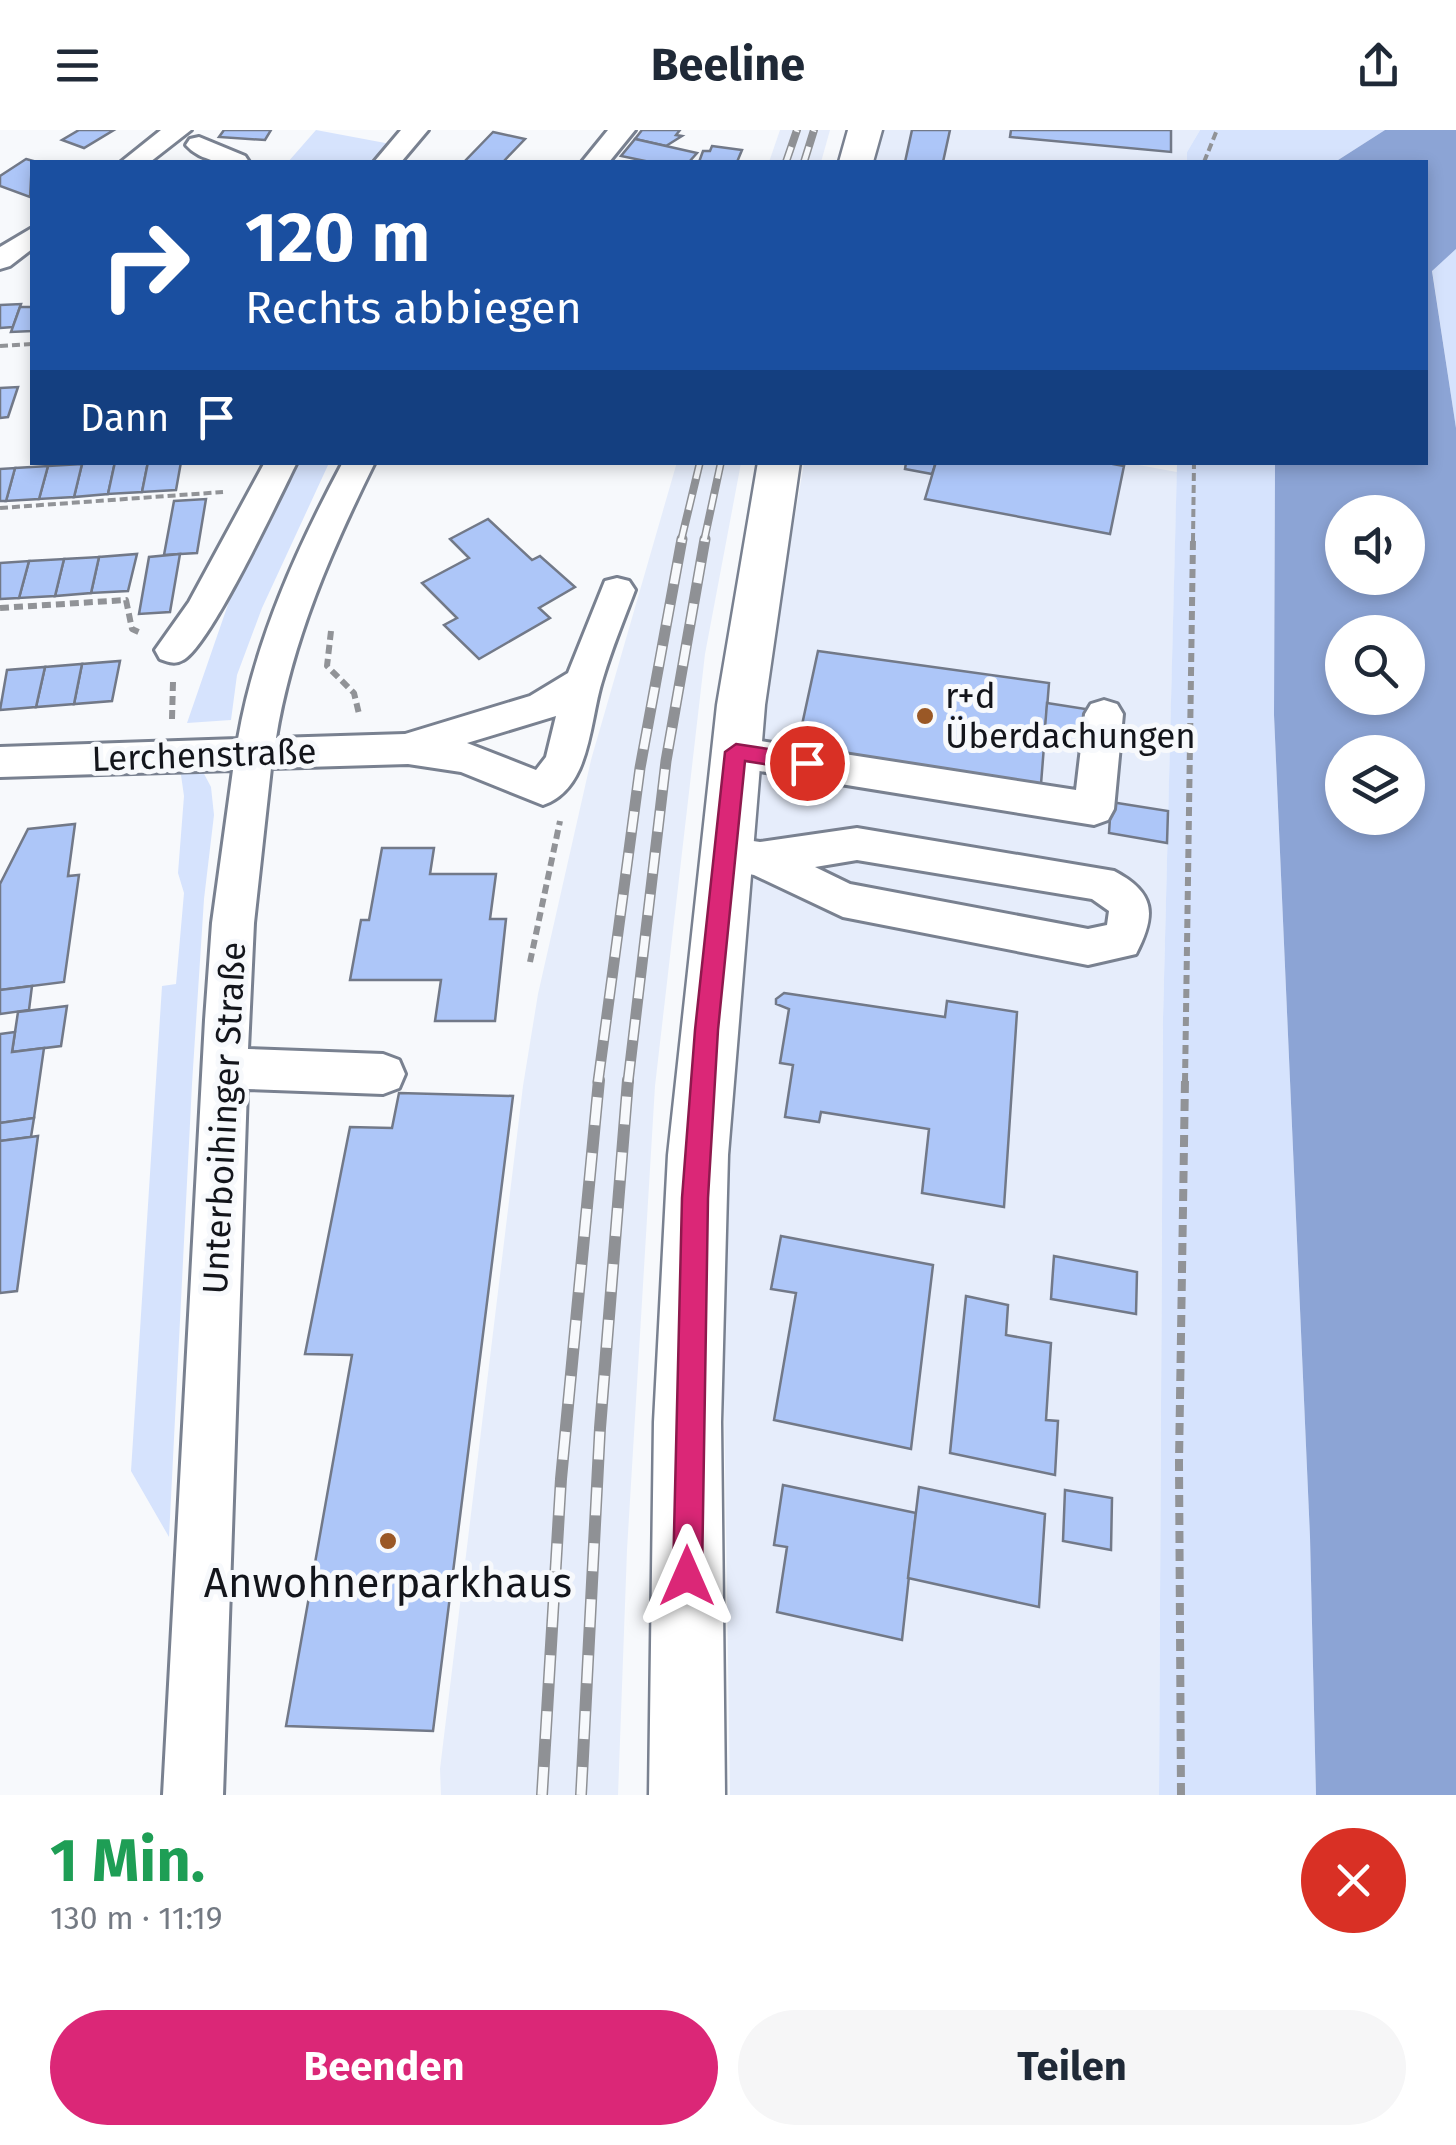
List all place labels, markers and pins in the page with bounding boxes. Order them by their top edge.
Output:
place label: r+d Überdachungen [945,675,1196,757]
marker: r+d Überdachungen [914,705,936,727]
pin [765,721,850,806]
marker: Anwohnerparkhaus [377,1530,399,1552]
place label: Anwohnerparkhaus [204,1558,572,1608]

